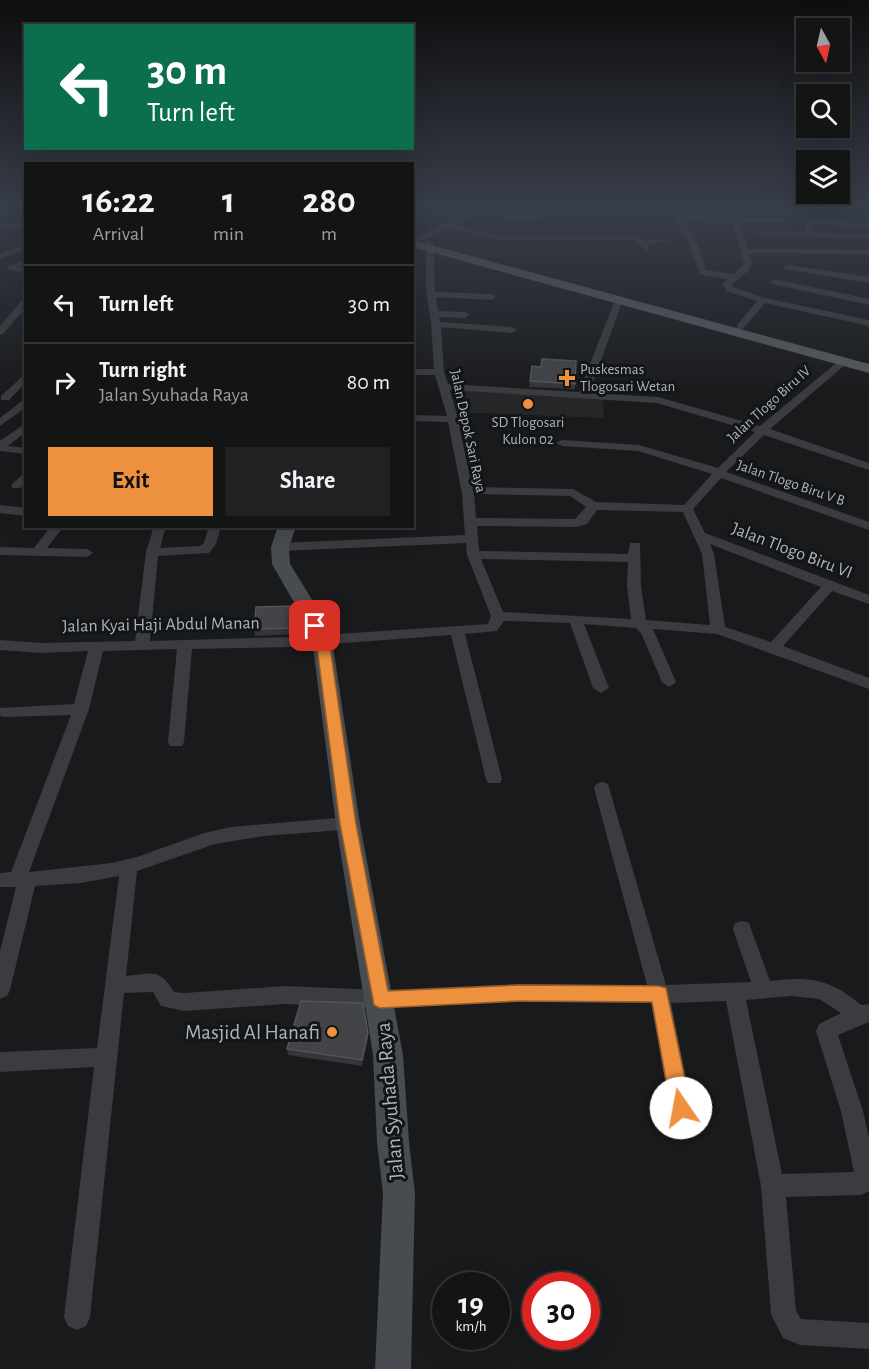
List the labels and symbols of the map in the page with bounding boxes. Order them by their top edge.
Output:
north arrow [796,18,850,72]
place label: Puskesmas Tlogosari Wetan [580,362,675,394]
street label: Jalan Tlogo Biru IV [724,363,814,445]
street label: Jalan Depok Sari Raya [448,368,488,494]
marker: Puskesmas Tlogosari Wetan [558,369,576,387]
marker: SD Tlogosari Kulon 02 [521,397,535,411]
place label: SD Tlogosari Kulon 02 [492,415,565,447]
street label: Jalan Tlogo Biru V B [735,458,847,508]
street label: Jalan Tlogo Biru VI [729,520,855,582]
pin [289,600,340,651]
street label: Jalan Kyai Haji Abdul Manan [62,614,260,636]
street label: Jalan Syuhada Raya [373,1021,407,1180]
place label: Masjid Al Hanafi [185,1022,320,1043]
marker: Masjid Al Hanafi [325,1025,339,1039]
position arrow [649,1076,713,1140]
speed limit sign: 30 [522,1272,600,1350]

